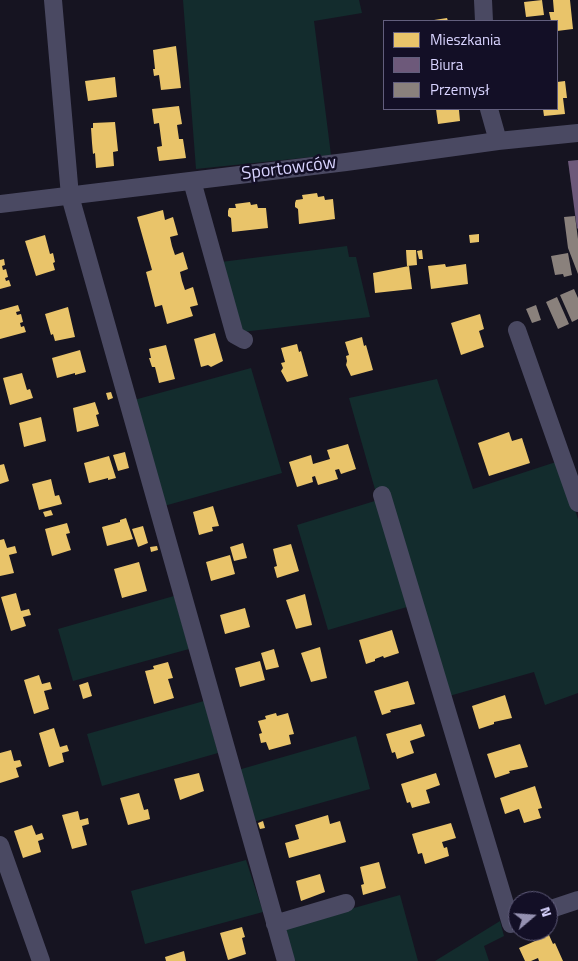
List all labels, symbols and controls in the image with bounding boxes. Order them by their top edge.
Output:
legend [383,20,558,110]
text: Mieszkania [430,28,501,51]
text: Biura [430,53,463,76]
text: Przemysł [430,78,490,101]
street label: Sportowców [240,152,338,186]
north arrow [508,891,558,941]
text: N [535,904,558,919]

